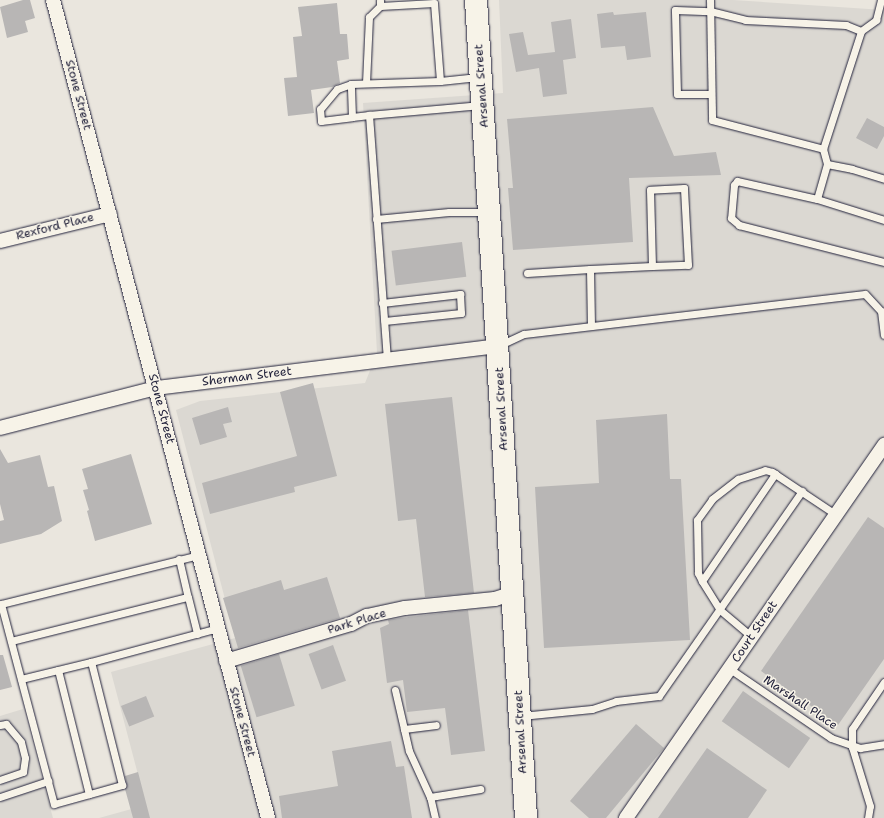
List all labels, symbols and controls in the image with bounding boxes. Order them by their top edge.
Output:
street label: Arsenal Street [472,44,492,128]
street label: Stone Street [62,58,94,132]
street label: Rexford Place [15,210,95,244]
street label: Sherman Street [201,364,293,390]
street label: Arsenal Street [493,367,511,451]
street label: Stone Street [145,372,177,446]
street label: Court Street [729,598,781,666]
street label: Park Place [326,606,388,638]
street label: Marshall Place [760,673,840,733]
street label: Stone Street [226,685,258,759]
street label: Arsenal Street [512,690,530,774]

